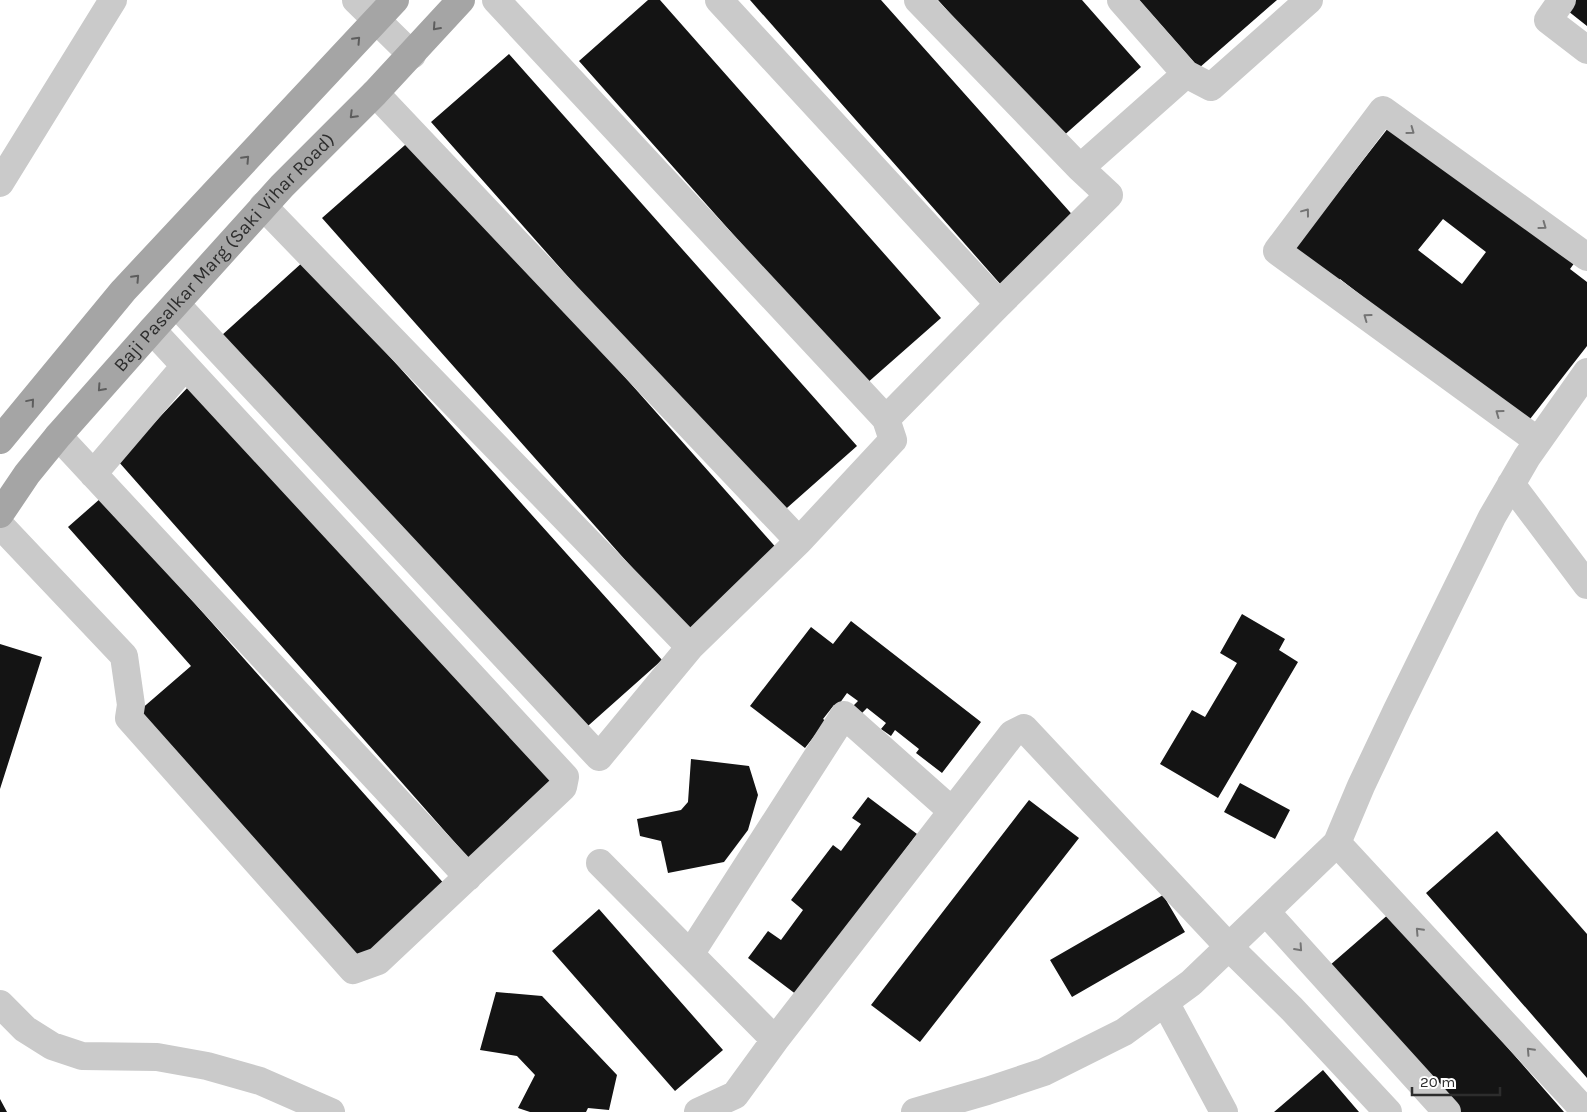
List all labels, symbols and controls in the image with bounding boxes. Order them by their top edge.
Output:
one-way arrow [433,22,442,31]
one-way arrow [351,37,360,46]
one-way arrow [350,109,359,118]
one-way arrow [1406,125,1415,134]
street label: Baji Pasalkar Marg (Saki Vihar Road) [109,129,339,376]
one-way arrow [241,156,250,165]
one-way arrow [1301,209,1309,218]
one-way arrow [1537,220,1547,229]
one-way arrow [130,274,139,283]
one-way arrow [1364,314,1373,322]
one-way arrow [98,382,106,391]
one-way arrow [26,399,34,408]
one-way arrow [1496,410,1505,418]
one-way arrow [1416,928,1425,937]
one-way arrow [1293,943,1302,952]
one-way arrow [1527,1047,1536,1056]
scale bar [1412,1064,1500,1096]
text: 20 m [1420,1073,1455,1091]

